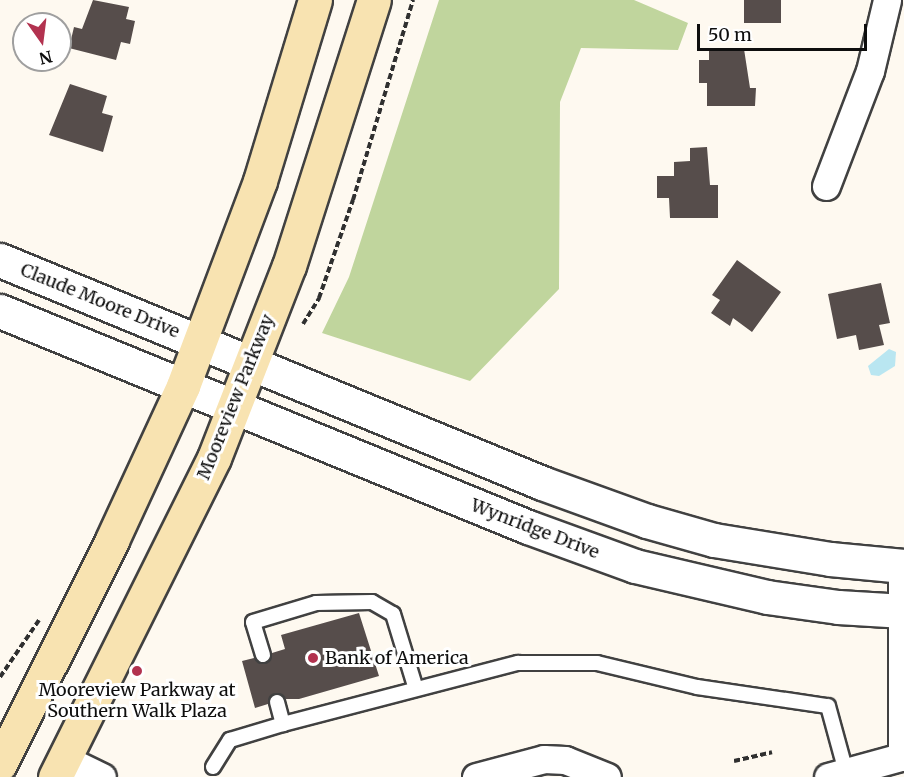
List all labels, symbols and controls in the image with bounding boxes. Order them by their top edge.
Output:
north arrow [12,12,72,72]
scale bar [700,12,870,50]
text: 50 m [708,23,752,46]
text: N [37,46,54,69]
street label: Claude Moore Drive [17,259,183,343]
street label: Mooreview Parkway [193,311,279,483]
street label: Wynridge Drive [468,495,602,563]
place label: Bank of America [325,647,469,669]
marker: Bank of America [306,651,320,665]
marker: Mooreview Parkway at Southern Walk Plaza [130,664,144,678]
place label: Mooreview Parkway at Southern Walk Plaza [38,680,236,722]

